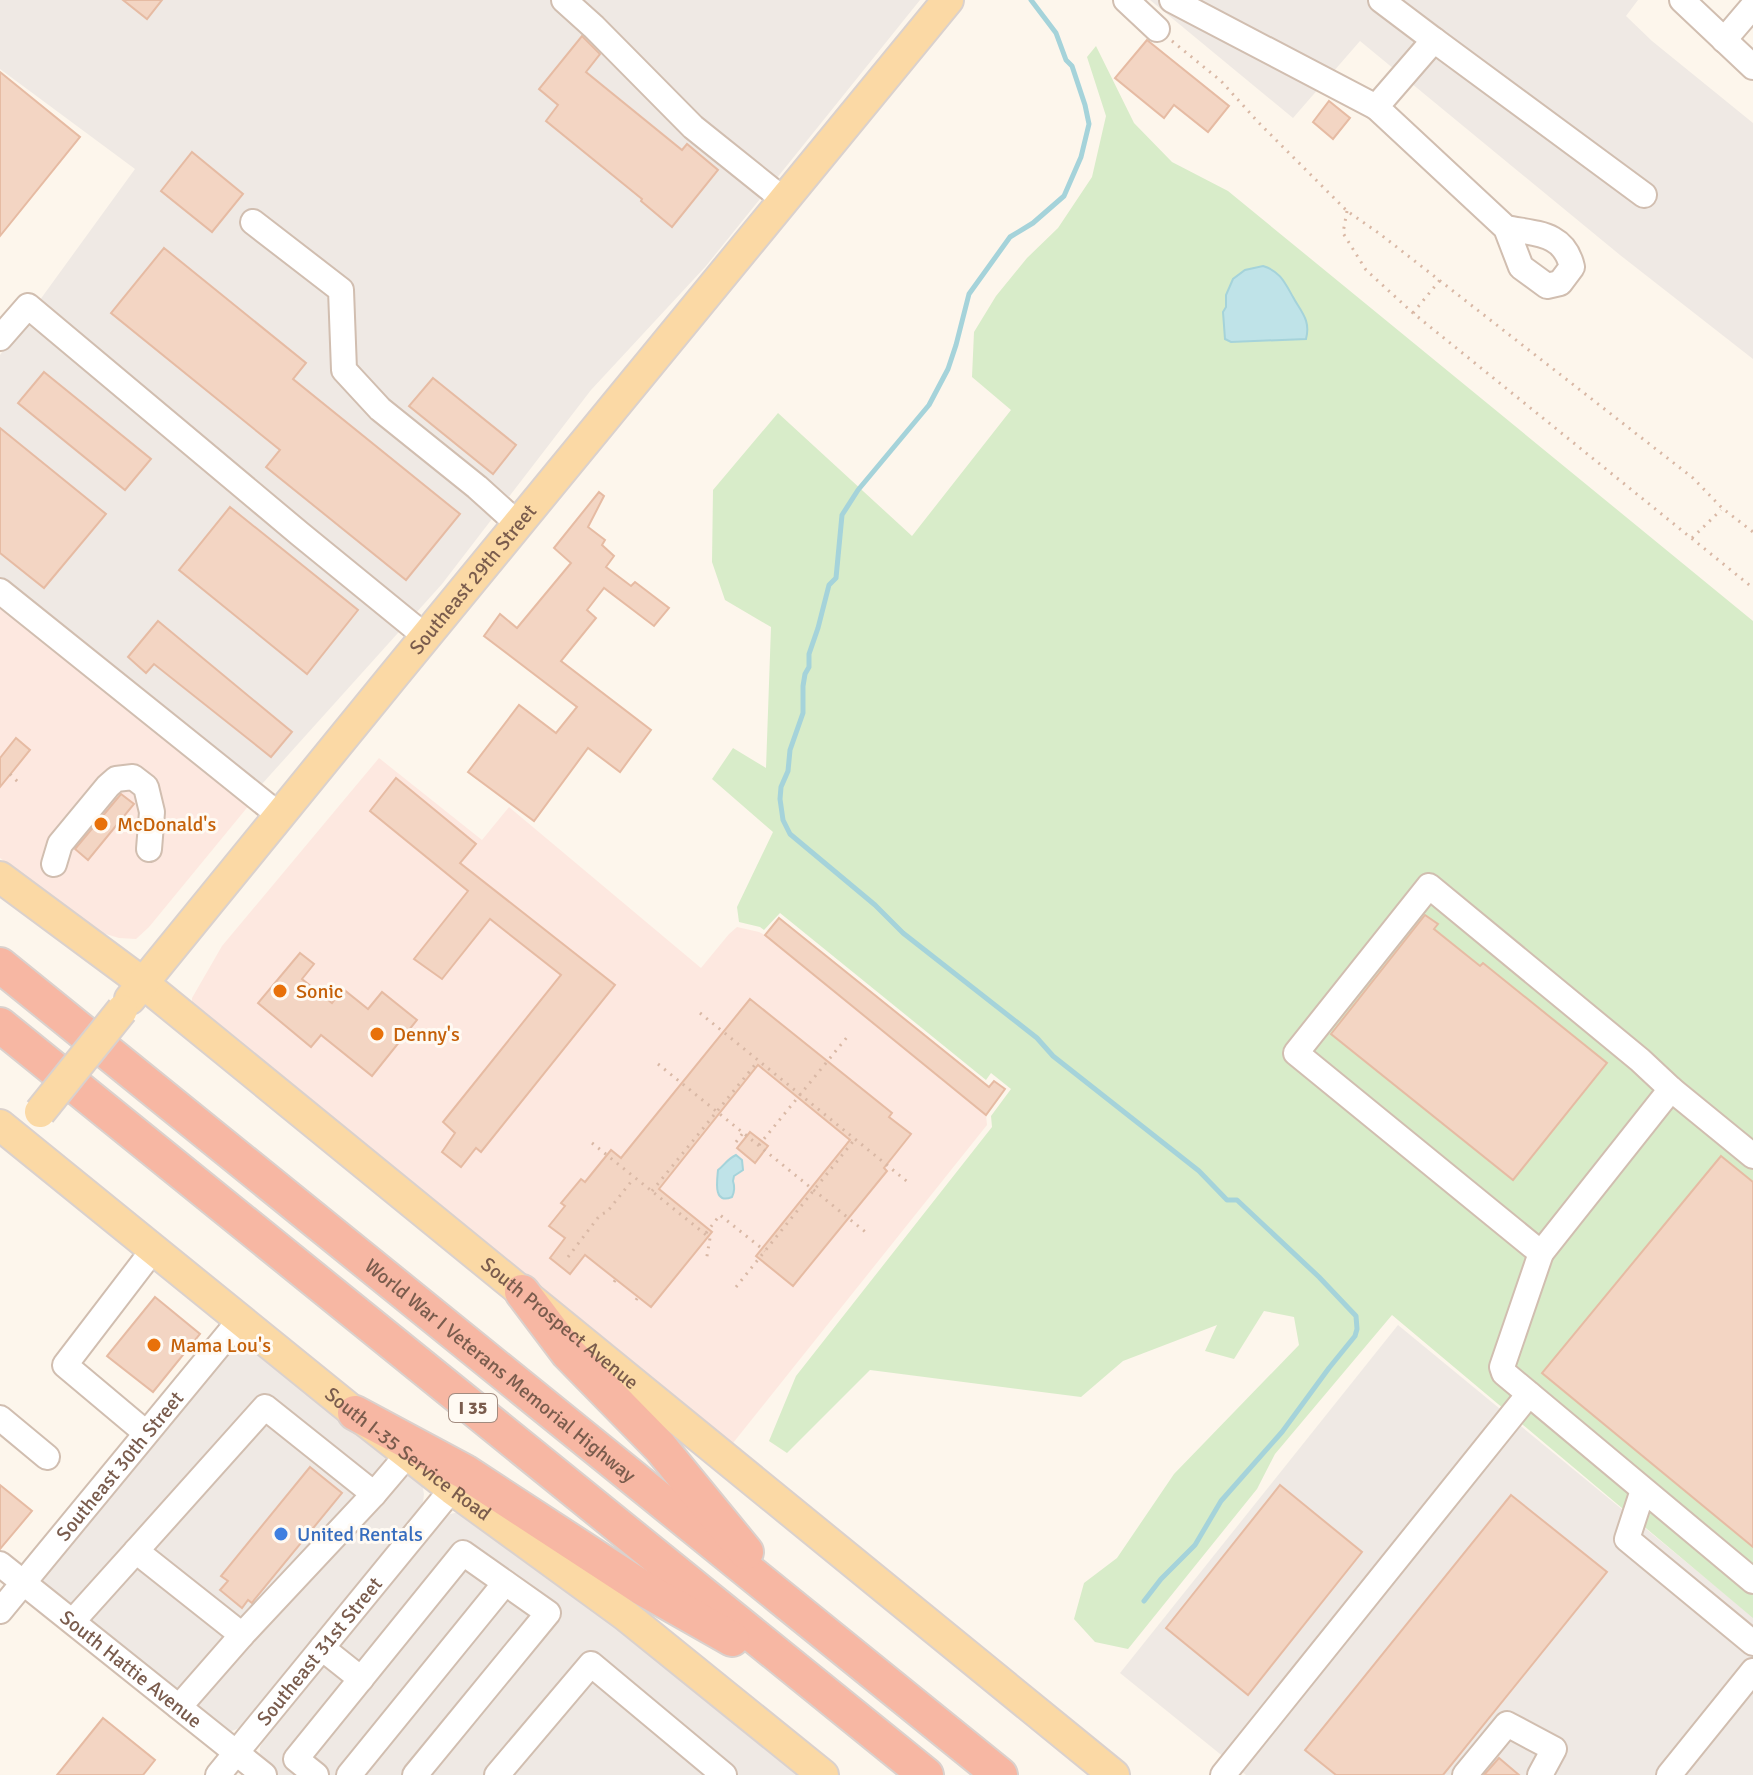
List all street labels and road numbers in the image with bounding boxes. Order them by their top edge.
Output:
street label: Southeast 29th Street [404,499,542,659]
street label: South Prospect Avenue [476,1251,644,1395]
street label: World War I Veterans Memorial Highway [360,1253,642,1488]
street label: South I-35 Service Road [320,1381,496,1526]
street label: Southeast 30th Street [51,1386,189,1546]
road number: I 35 [449,1394,497,1422]
street label: Southeast 31st Street [251,1572,387,1731]
street label: South Hattie Avenue [55,1605,207,1733]

